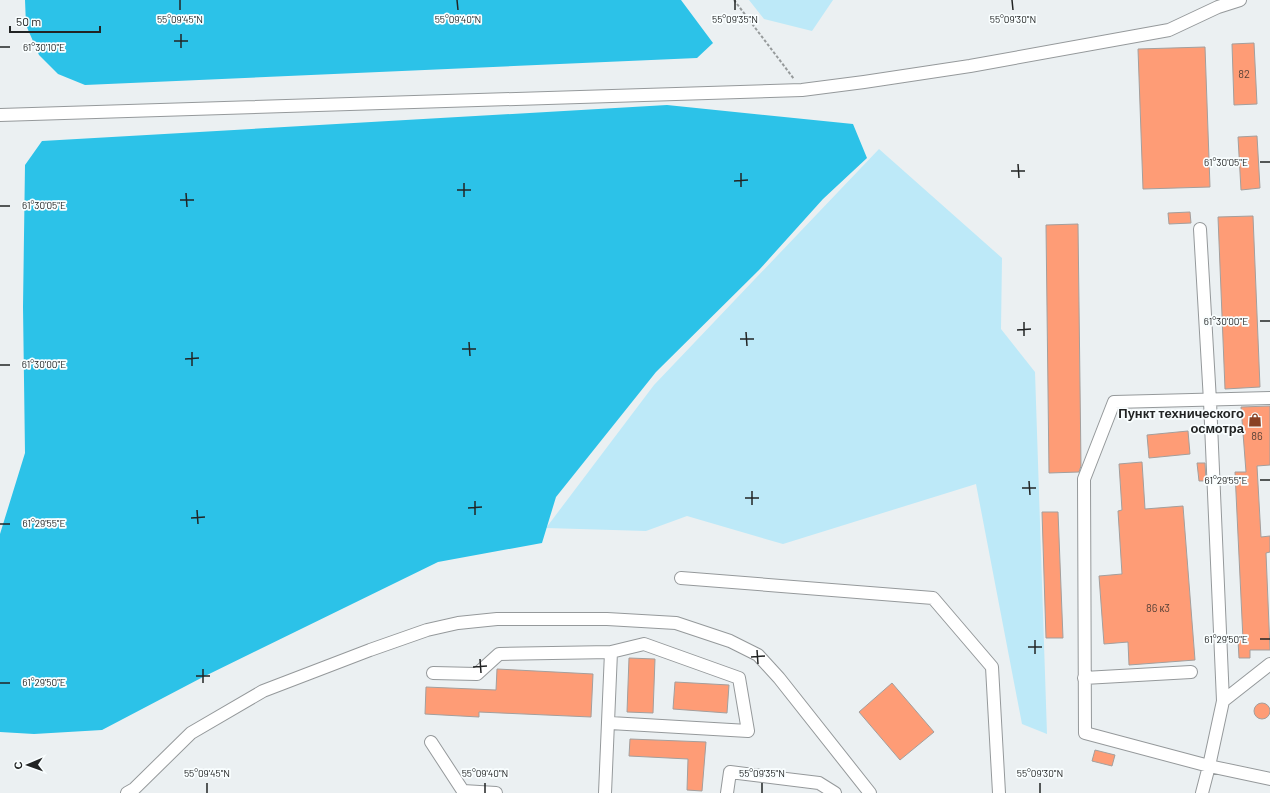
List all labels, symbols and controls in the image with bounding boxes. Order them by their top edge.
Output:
scale bar [10,8,100,34]
text: 55°09'45"N [157,13,203,25]
text: 55°09'40"N [435,13,481,25]
text: 55°09'35"N [712,13,758,25]
text: 55°09'30"N [990,13,1036,25]
text: 50 m [16,14,41,28]
text: 61°30'10"E [23,41,65,53]
house number: 82 [1238,67,1250,80]
text: 61°30'05"E [1204,156,1248,168]
text: 61°30'05"E [22,199,66,211]
text: 61°30'00"E [1204,315,1248,327]
text: 61°30'00"E [22,358,66,370]
place label: Пункт технического осмотра [1118,405,1245,436]
shop icon: Пункт технического осмотра [1247,412,1263,428]
house number: 86 [1251,429,1263,442]
text: 61°29'55"E [1204,474,1248,486]
text: 61°29'55"E [22,517,66,529]
house number: 86 к3 [1146,601,1170,614]
text: 61°29'50"E [1204,633,1248,645]
text: 61°29'50"E [22,676,66,688]
north arrow [8,745,48,785]
text: С [11,761,24,770]
text: 55°09'45"N [184,767,230,779]
text: 55°09'40"N [462,767,508,779]
text: 55°09'35"N [739,767,785,779]
text: 55°09'30"N [1017,767,1063,779]

